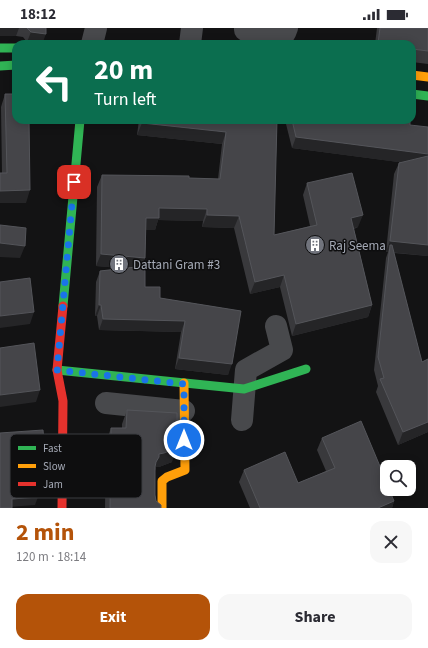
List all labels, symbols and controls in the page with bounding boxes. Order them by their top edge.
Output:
text: 18:12 [20,4,56,25]
text: 20 m [94,50,153,90]
icon: left [28,56,80,108]
text: Turn left [94,87,156,112]
pin [57,165,91,199]
icon: arrive [63,171,85,193]
building icon: Raj Seema [304,234,326,256]
place label: Raj Seema [329,237,386,255]
building icon: Dattani Gram #3 [108,253,130,275]
place label: Dattani Gram #3 [133,256,220,274]
position arrow [163,419,205,461]
legend [10,434,142,498]
text: Fast [43,441,62,456]
text: Slow [43,459,66,474]
map controls [380,460,416,496]
button: search [380,460,416,496]
text: Jam [43,477,63,492]
text: 2 min [16,515,74,550]
button: close [370,521,412,563]
text: 120 m · 18:14 [16,548,86,566]
button: Exit [16,594,210,640]
button: Share [218,594,412,640]

